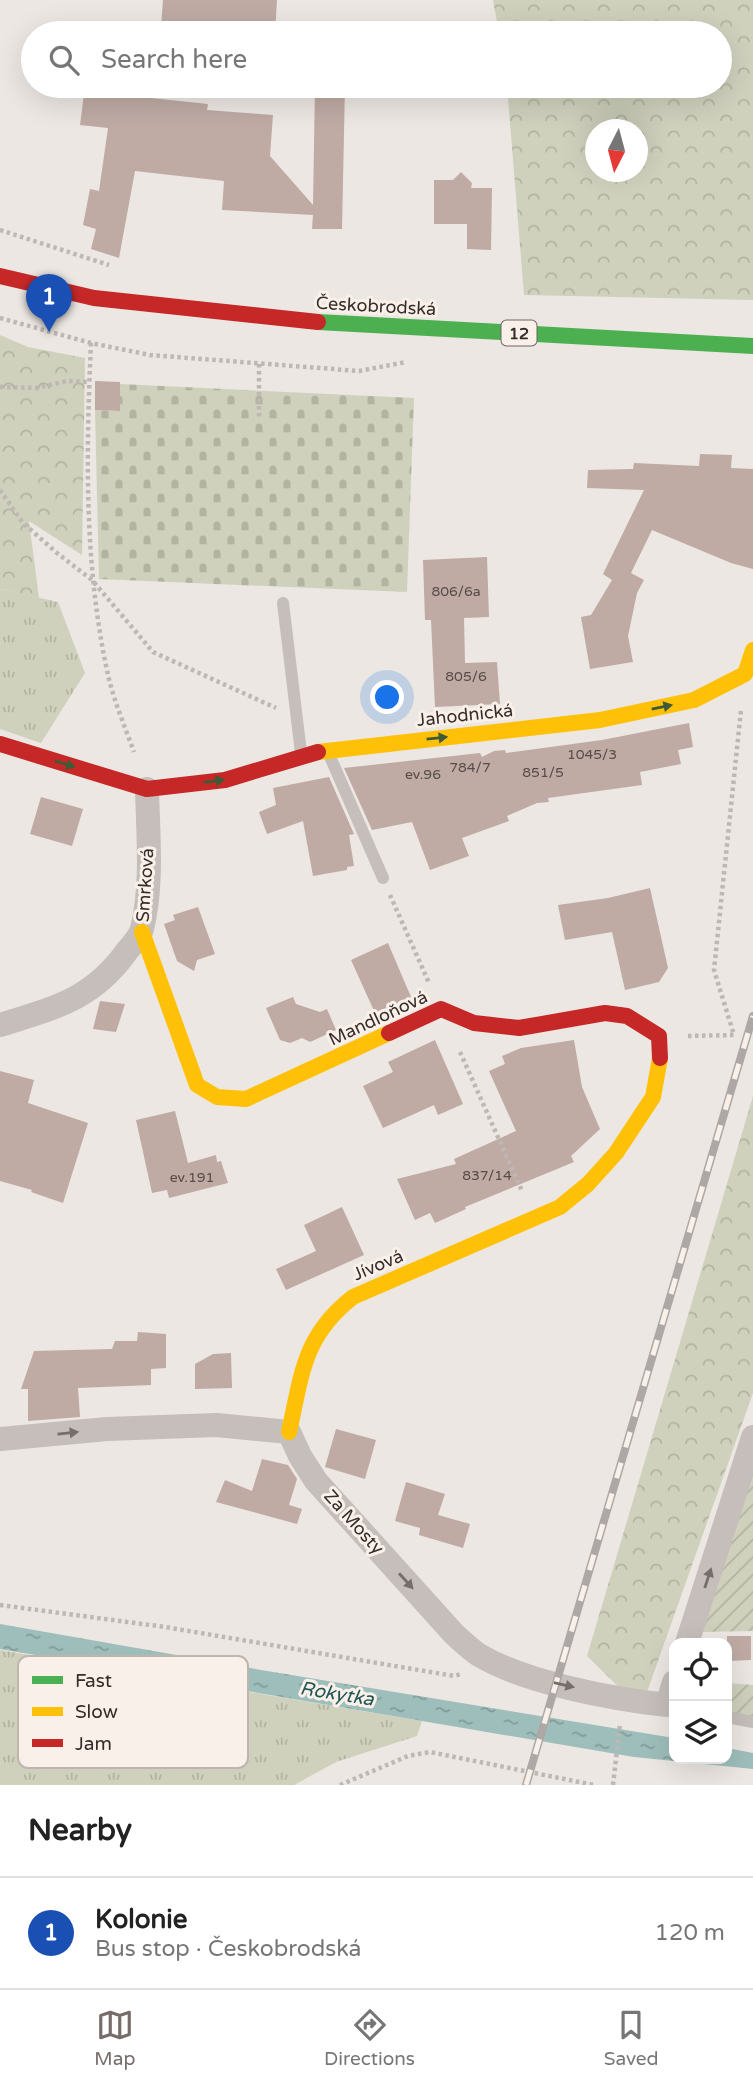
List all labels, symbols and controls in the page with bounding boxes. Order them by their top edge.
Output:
search box [21,21,732,98]
icon: search [45,41,83,79]
text: Search here [101,44,247,75]
north arrow [585,119,648,182]
pin: 1 [26,274,72,332]
street label: Českobrodská [315,292,437,320]
road number: 12 [502,320,536,346]
house number: 806/6a [431,583,481,600]
house number: 805/6 [445,668,487,685]
your location [370,680,404,714]
street label: Jahodnická [416,699,514,731]
one-way arrow [651,701,673,712]
one-way arrow [426,732,448,743]
house number: 1045/3 [567,746,617,763]
one-way arrow [55,759,76,769]
house number: 784/7 [449,759,491,776]
house number: 851/5 [522,764,564,781]
house number: ev.96 [405,766,441,783]
one-way arrow [204,776,226,787]
street label: Smrková [131,847,159,923]
street label: Mandloňová [325,986,431,1050]
house number: 837/14 [462,1167,512,1184]
house number: ev.191 [170,1169,214,1186]
street label: Jívová [349,1245,407,1285]
one-way arrow [57,1427,79,1438]
street label: Za Mosty [319,1485,389,1559]
one-way arrow [703,1568,713,1589]
one-way arrow [398,1572,413,1589]
map controls [669,1638,732,1764]
button: locate [669,1638,732,1701]
legend [18,1656,248,1768]
text: Fast [75,1670,112,1692]
water label: Rokytka [299,1677,376,1711]
one-way arrow [554,1680,576,1691]
text: Slow [75,1701,118,1723]
button: layers [669,1701,732,1764]
text: Jam [75,1733,112,1755]
text: Nearby [28,1812,132,1849]
text: Kolonie [95,1904,188,1935]
text: 1 [44,1919,58,1947]
text: 120 m [655,1919,725,1947]
text: Bus stop · Českobrodská [95,1935,362,1963]
tab: Map [94,2006,135,2070]
tab: Directions [324,2006,415,2070]
tab: Saved [604,2006,659,2070]

